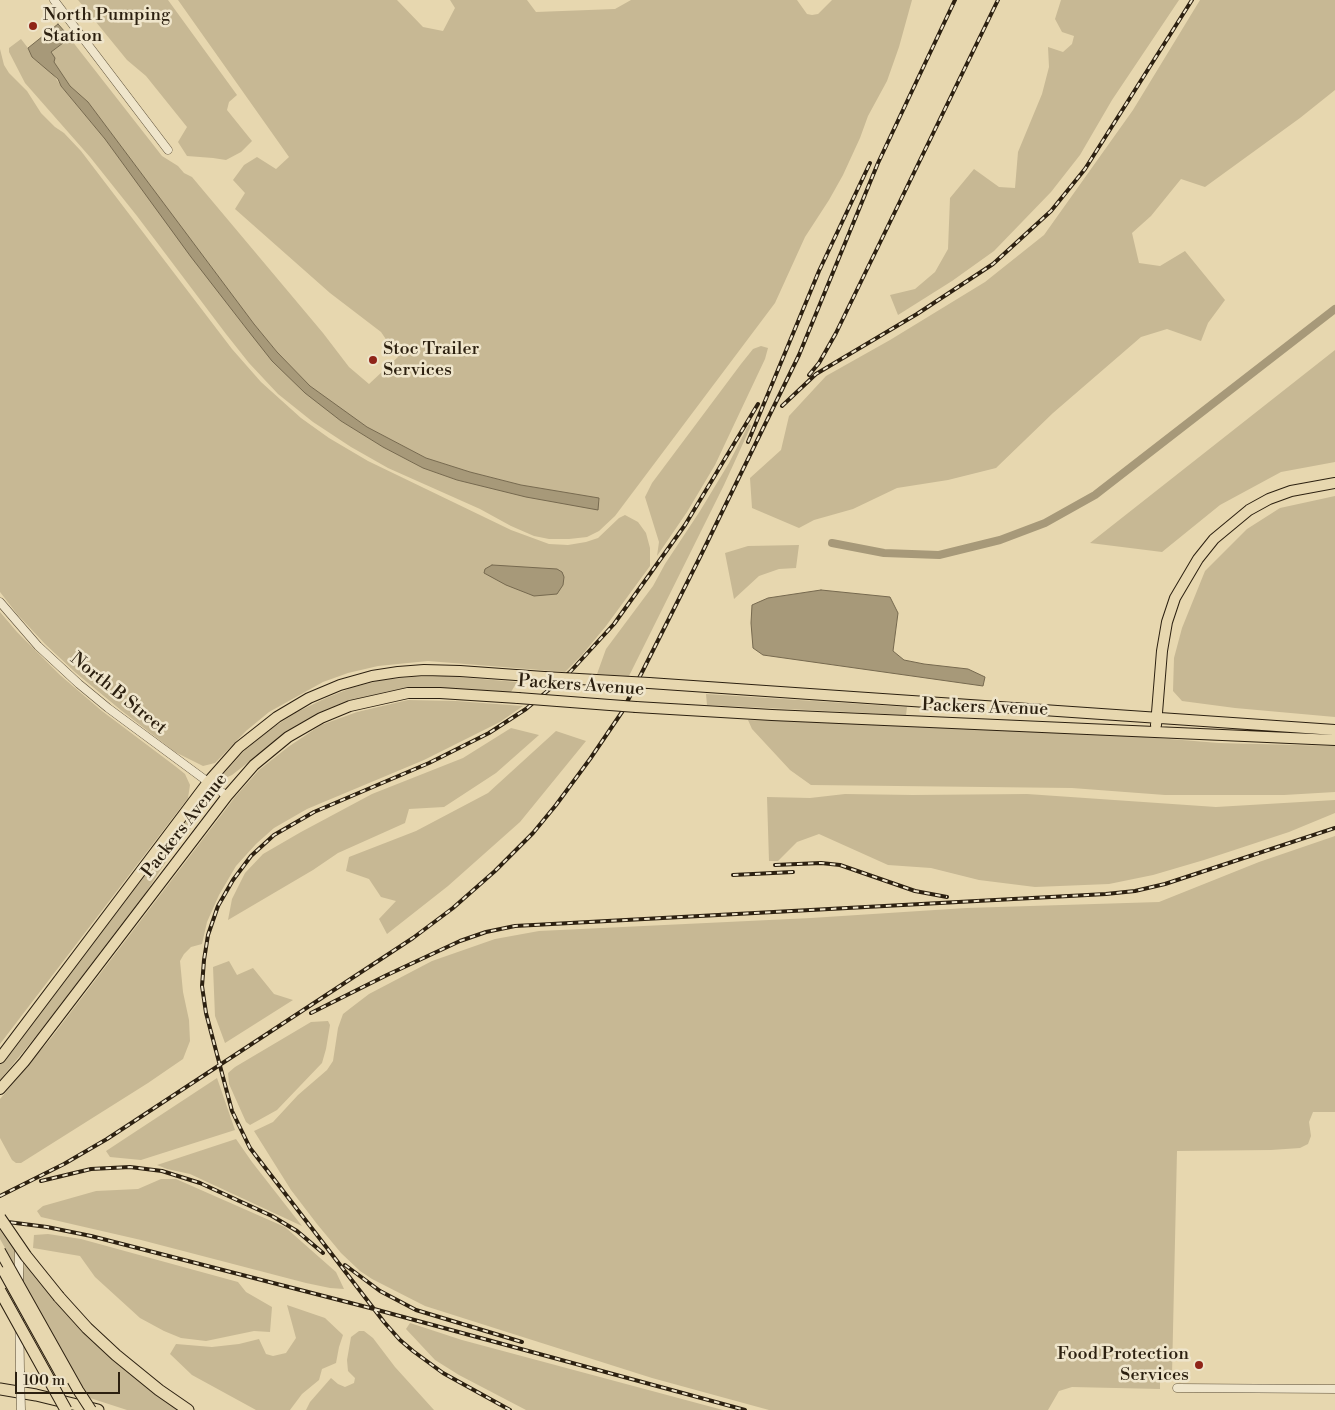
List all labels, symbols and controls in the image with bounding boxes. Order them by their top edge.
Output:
place label: North Pumping Station [43,5,170,48]
marker: North Pumping Station [27,20,39,32]
place label: Stoc Trailer Services [383,339,479,382]
marker: Stoc Trailer Services [367,354,379,366]
street label: North B Street [65,649,171,739]
street label: Packers Avenue [517,671,645,701]
street label: Packers Avenue [921,695,1049,721]
street label: Packers Avenue [138,769,232,883]
place label: Food Protection Services [1057,1344,1189,1386]
marker: Food Protection Services [1193,1359,1205,1371]
scale bar [18,1362,122,1394]
text: 100 m [23,1371,65,1390]

